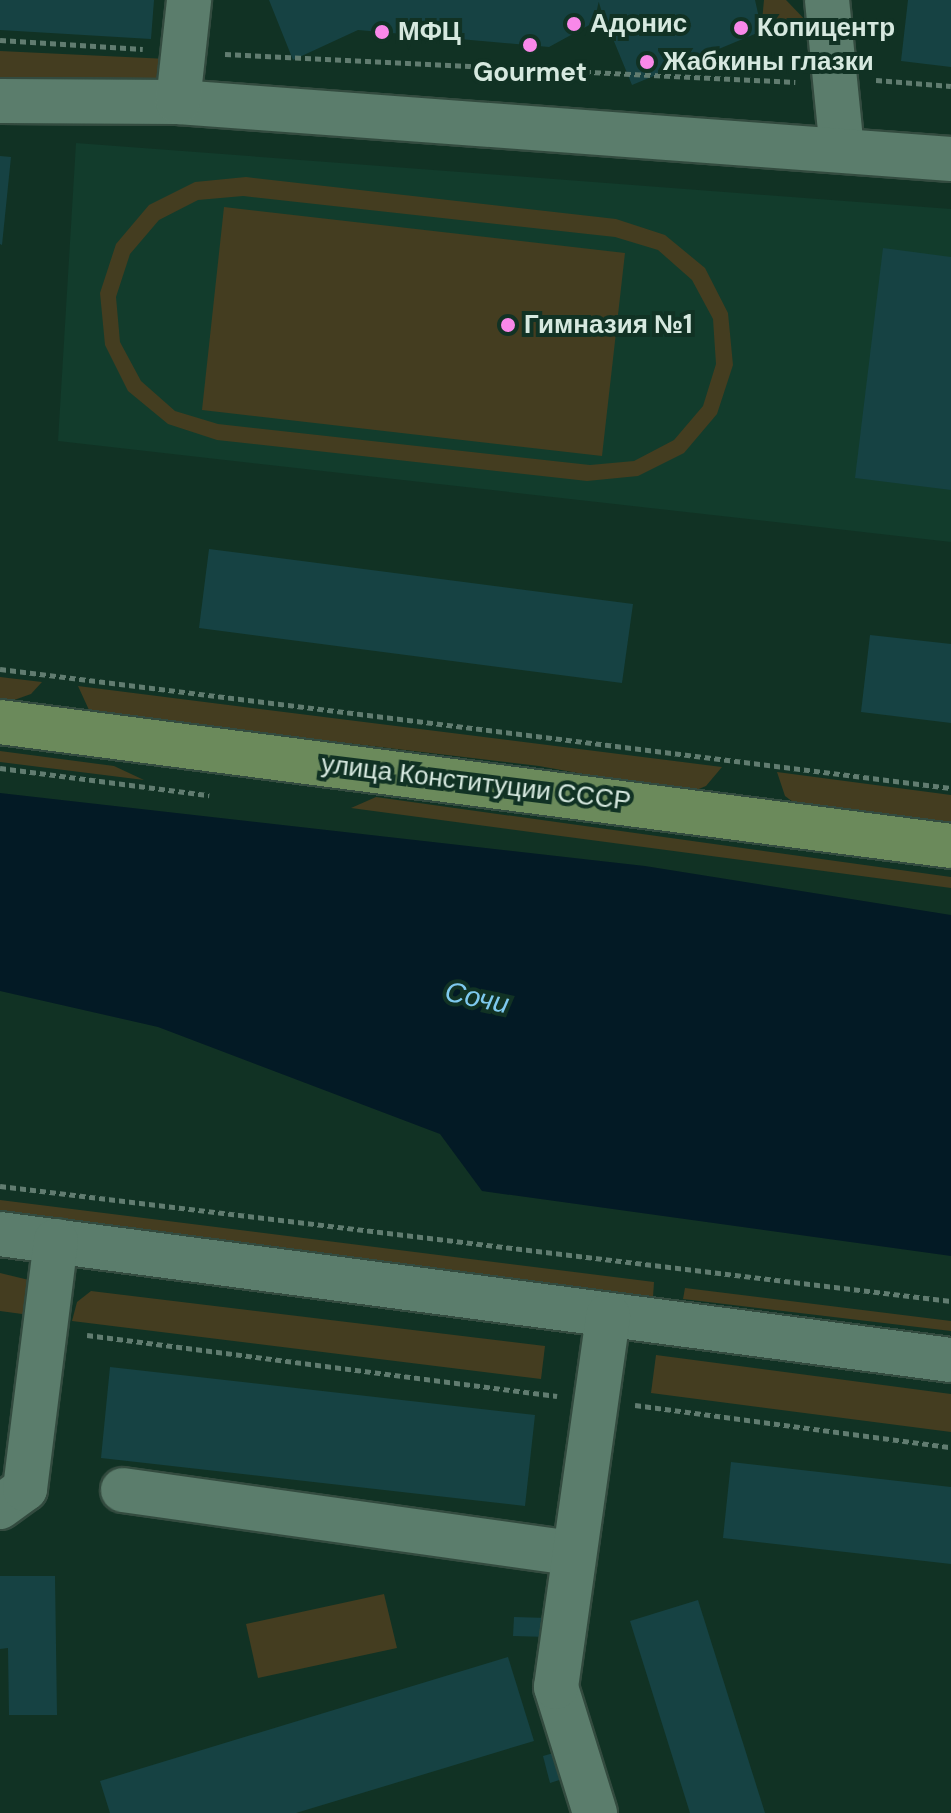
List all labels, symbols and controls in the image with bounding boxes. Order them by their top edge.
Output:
place label: Адонис [590,8,687,40]
place label: Копицентр [757,12,895,44]
marker: Адонис [565,15,583,33]
place label: МФЦ [398,16,461,48]
marker: Копицентр [732,19,750,37]
marker: МФЦ [373,23,391,41]
marker: Gourmet [521,36,539,54]
place label: Жабкины глазки [663,46,874,78]
marker: Жабкины глазки [638,53,656,71]
place label: Gourmet [473,57,587,89]
place label: Гимназия №1 [524,309,692,341]
marker: Гимназия №1 [499,316,517,334]
street label: улица Конституции СССР [320,749,632,817]
water label: Сочи [442,975,512,1021]

